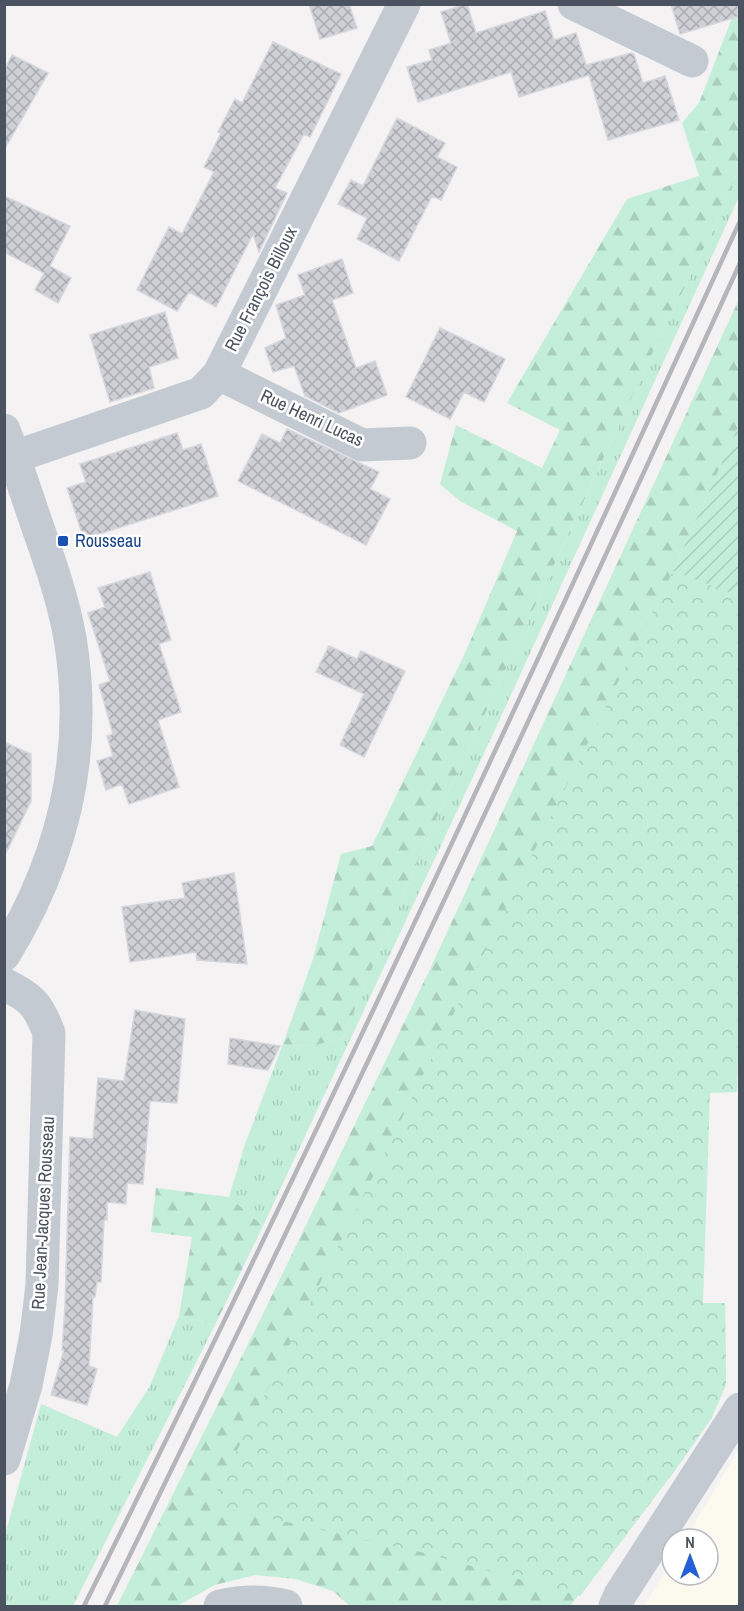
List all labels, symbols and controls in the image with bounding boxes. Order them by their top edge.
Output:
street label: Rue François Billoux [218,222,303,355]
street label: Rue Henri Lucas [257,383,368,452]
place label: Rousseau [75,528,141,553]
marker: Rousseau [56,534,70,548]
street label: Rue Jean-Jacques Rousseau [25,1116,60,1310]
north arrow [660,1527,720,1587]
text: N [685,1531,695,1553]

